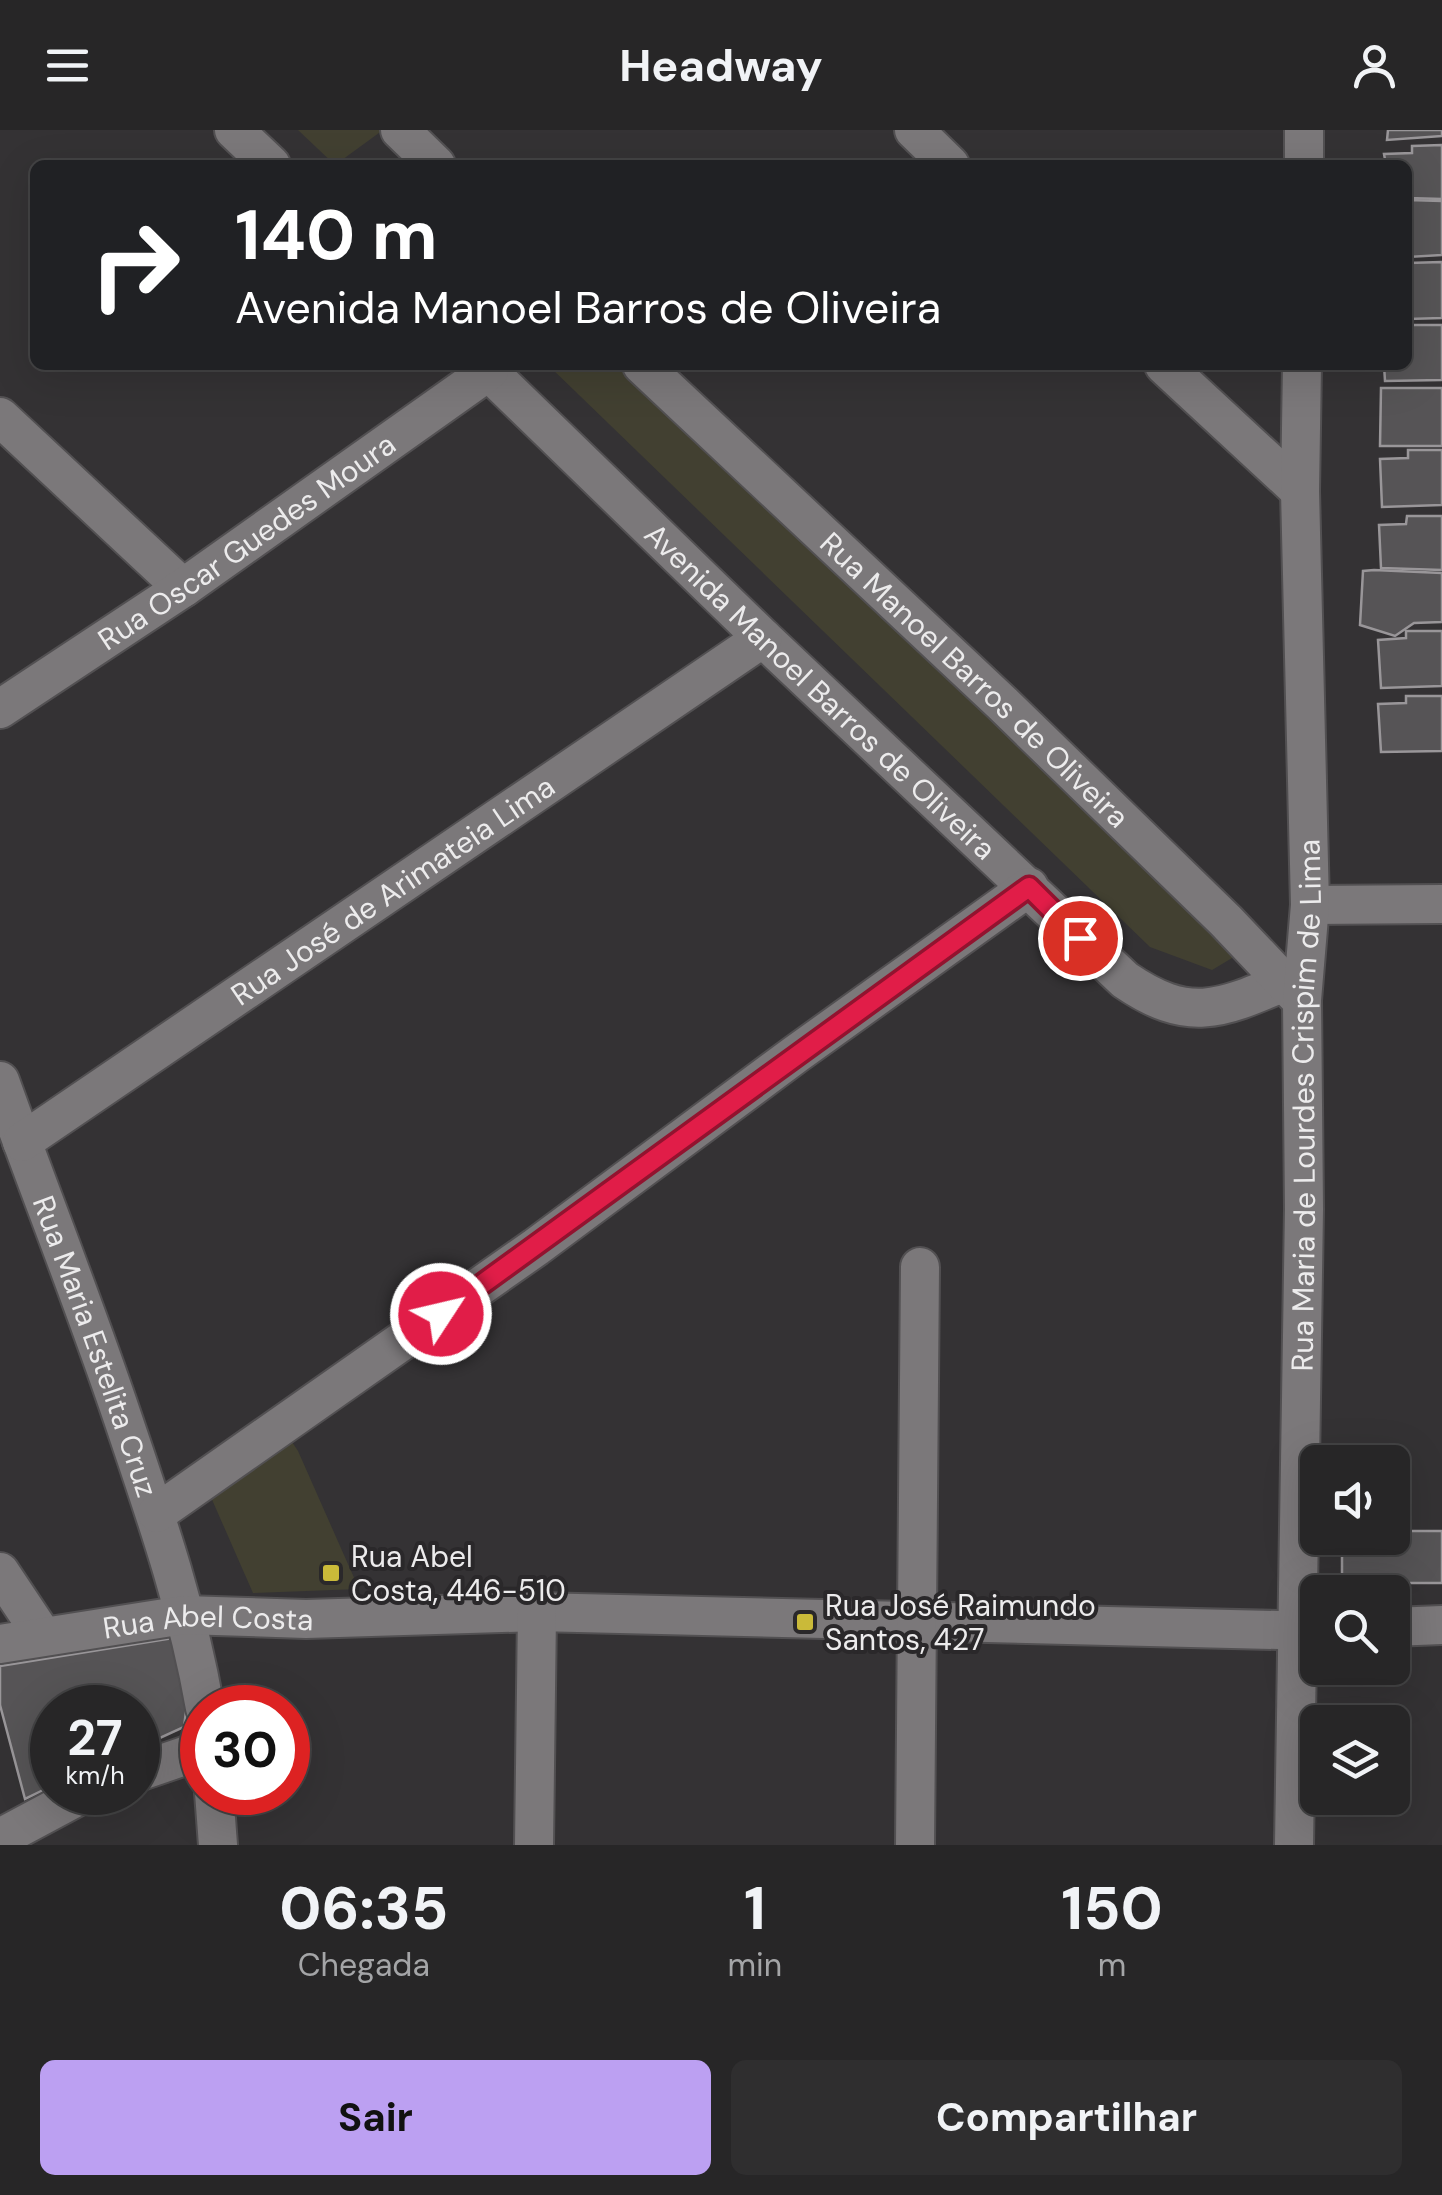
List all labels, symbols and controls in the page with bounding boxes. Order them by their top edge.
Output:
text: Headway [619,36,823,95]
icon: menu [40,38,95,93]
icon: person [1347,38,1402,93]
text: 140 m [235,190,438,281]
icon: right [70,200,200,330]
text: Avenida Manoel Barros de Oliveira [235,278,941,337]
street label: Rua Oscar Guedes Moura [90,424,403,658]
street label: Avenida Manoel Barros de Oliveira [637,514,1004,868]
street label: Rua Manoel Barros de Oliveira [812,523,1138,836]
street label: Rua José de Arimateia Lima [223,766,562,1014]
street label: Rua Maria de Lourdes Crispim de Lima [1282,839,1330,1372]
pin [1038,896,1123,981]
icon: arrive [1053,911,1108,966]
street label: Rua Maria Estelita Cruz [24,1190,167,1502]
position arrow [389,1262,493,1366]
map controls [1300,1445,1410,1815]
button: sound [1300,1445,1410,1555]
place label: Rua Abel Costa, 446-510 [351,1537,566,1610]
marker: Rua Abel Costa, 446-510 [320,1562,342,1584]
button: search [1300,1575,1410,1685]
place label: Rua José Raimundo Santos, 427 [825,1586,1096,1659]
street label: Rua Abel Costa [100,1595,314,1647]
marker: Rua José Raimundo Santos, 427 [794,1611,816,1633]
speed limit sign: 30 [180,1685,310,1815]
text: 27 [67,1705,123,1771]
button: layers [1300,1705,1410,1815]
text: km/h [65,1759,125,1792]
text: 06:35 [279,1869,448,1948]
text: 1 [744,1869,766,1948]
text: 150 [1061,1869,1163,1948]
text: Chegada [298,1944,430,1986]
text: min [728,1944,782,1986]
text: m [1098,1944,1126,1986]
button: Sair [40,2060,711,2175]
button: Compartilhar [731,2060,1402,2175]

